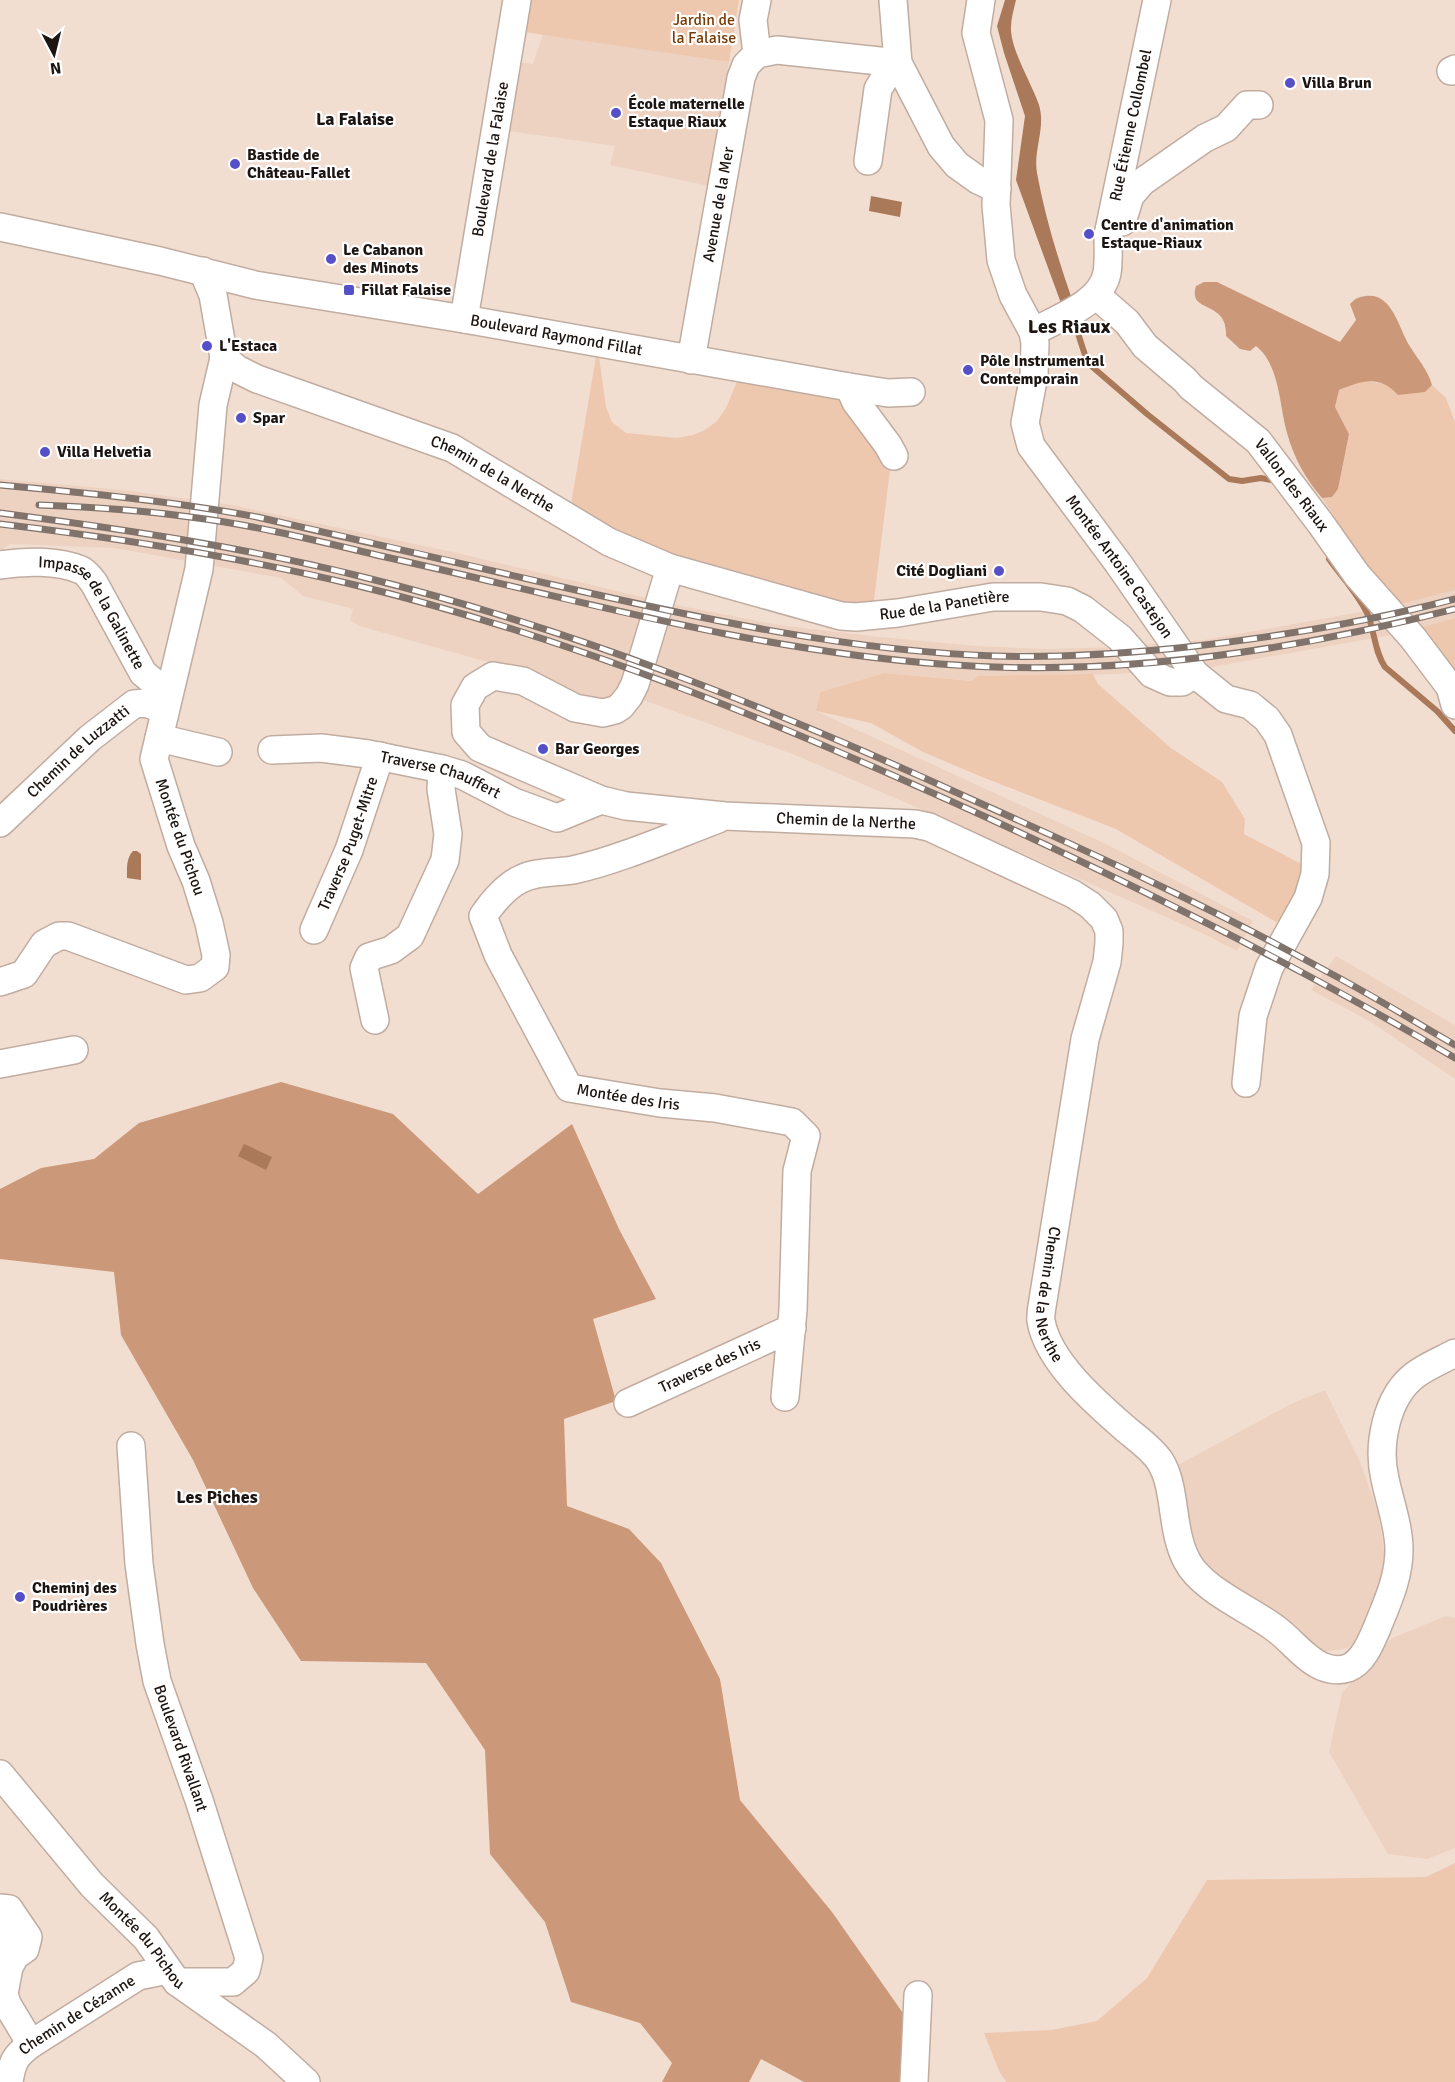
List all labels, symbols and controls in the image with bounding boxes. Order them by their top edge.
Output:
park label: Jardin de la Falaise [672,10,736,48]
north arrow [24,24,84,84]
street label: Rue Étienne Collombel [1105,47,1157,203]
text: N [49,57,62,78]
place label: Villa Brun [1302,73,1372,93]
marker: Villa Brun [1283,76,1297,90]
street label: Boulevard de la Falaise [468,80,513,238]
place label: École maternelle Estaque Riaux [628,94,745,132]
marker: École maternelle Estaque Riaux [609,106,623,120]
district label: La Falaise [316,108,394,130]
place label: Bastide de Château-Fallet [247,145,350,183]
street label: Avenue de la Mer [699,145,739,264]
marker: Bastide de Château-Fallet [228,157,242,171]
place label: Centre d'animation Estaque-Riaux [1101,215,1234,253]
marker: Centre d'animation Estaque-Riaux [1082,227,1096,241]
place label: Le Cabanon des Minots [343,240,423,278]
marker: Le Cabanon des Minots [324,252,338,266]
place label: Fillat Falaise [361,280,451,300]
marker: Fillat Falaise [342,283,356,297]
street label: Boulevard Raymond Fillat [469,310,644,360]
district label: Les Riaux [1028,314,1111,339]
place label: L'Estaca [219,336,277,356]
marker: L'Estaca [200,339,214,353]
place label: Pôle Instrumental Contemporain [980,351,1105,389]
marker: Pôle Instrumental Contemporain [961,363,975,377]
place label: Spar [253,408,286,428]
marker: Spar [234,411,248,425]
street label: Chemin de la Nerthe [428,431,558,517]
street label: Vallon des Riaux [1250,435,1334,536]
place label: Villa Helvetia [57,442,151,462]
marker: Villa Helvetia [38,445,52,459]
street label: Montée Antoine Castejon [1061,491,1177,642]
street label: Impasse de la Galinette [38,552,149,673]
place label: Cité Dogliani [896,561,987,581]
marker: Cité Dogliani [992,564,1006,578]
street label: Rue de la Panetière [879,587,1009,625]
street label: Chemin de Luzzatti [23,701,134,802]
place label: Bar Georges [555,739,639,759]
marker: Bar Georges [536,742,550,756]
street label: Traverse Chauffert [379,747,504,803]
street label: Traverse Puget-Mitre [314,774,383,914]
street label: Montée du Pichou [151,776,209,898]
street label: Chemin de la Nerthe [776,808,916,834]
street label: Montée des Iris [575,1079,681,1115]
street label: Chemin de la Nerthe [1030,1225,1067,1366]
street label: Traverse des Iris [656,1334,764,1397]
district label: Les Piches [176,1486,258,1508]
place label: Cheminj des Poudrières [32,1578,117,1616]
marker: Cheminj des Poudrières [13,1590,27,1604]
street label: Boulevard Rivallant [149,1682,212,1815]
street label: Montée du Pichou [95,1887,188,1994]
street label: Chemin de Cézanne [15,1970,139,2060]

